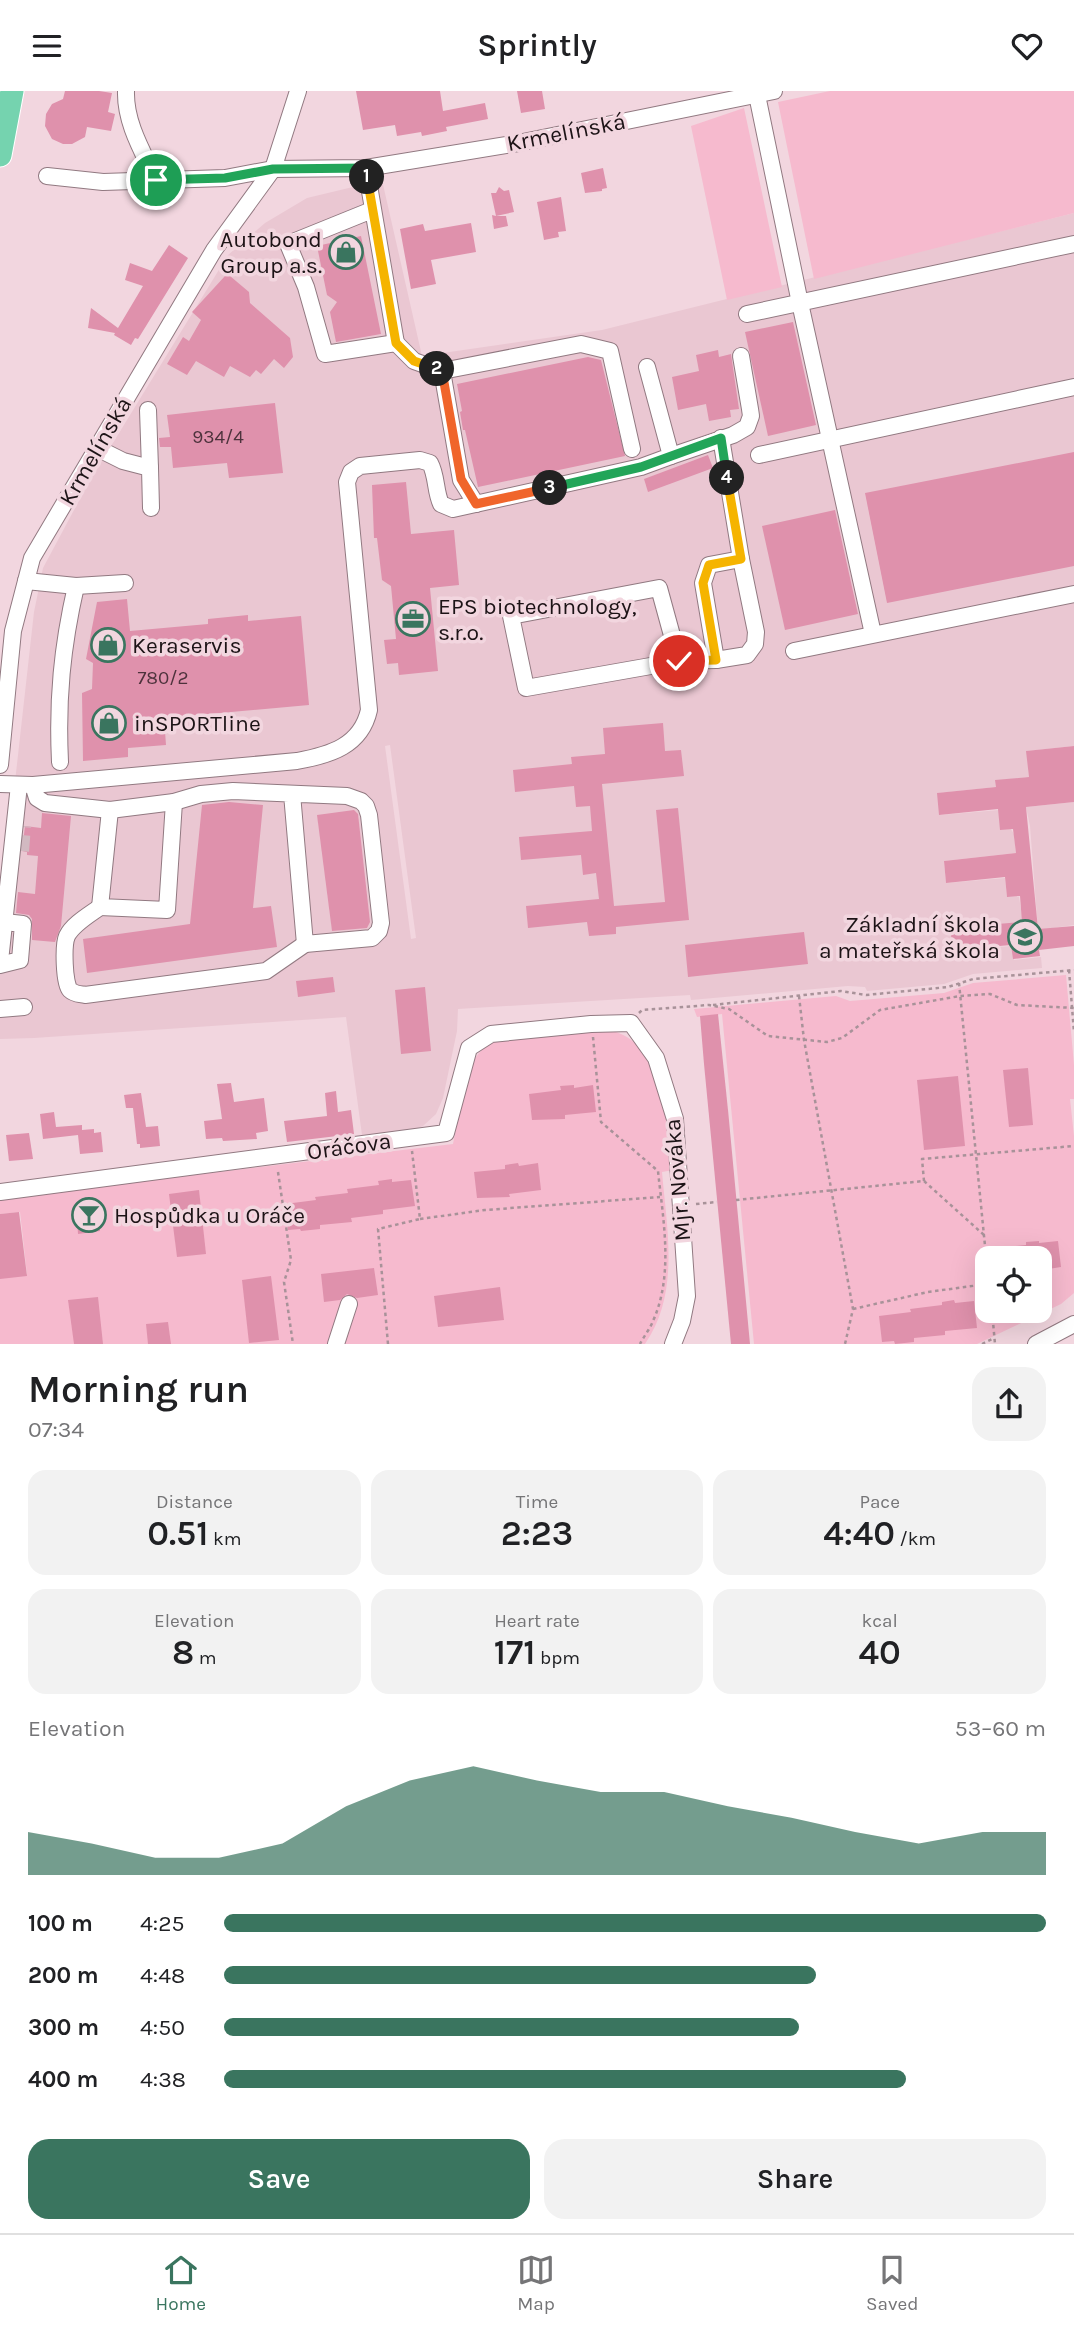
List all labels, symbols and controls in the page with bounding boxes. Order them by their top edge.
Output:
icon: menu [28,27,66,65]
text: Sprintly [477,27,597,64]
icon: heart [1008,27,1046,65]
street label: Krmelínská [504,108,628,157]
pin [126,150,186,210]
pin: 1 [350,159,384,195]
icon: arrive [137,161,175,199]
text: 1 [363,165,370,187]
place label: Autobond Group a.s. [220,226,322,279]
shop icon: Autobond Group a.s. [327,233,365,271]
pin: 2 [420,351,454,387]
text: 2 [431,357,442,379]
street label: Krmelínská [54,392,137,510]
house number: 934/4 [192,426,244,448]
pin: 4 [710,461,744,495]
text: 4 [721,466,732,488]
pin: 3 [532,471,568,505]
text: 3 [544,476,555,498]
place label: EPS biotechnology, s.r.o. [438,593,637,646]
office icon: EPS biotechnology, s.r.o. [394,600,432,638]
shop icon: Keraservis [89,626,127,664]
pin [649,631,709,691]
place label: Keraservis [132,632,241,659]
icon: check [660,642,698,680]
house number: 780/2 [137,667,189,689]
shop icon: inSPORTline [90,704,128,742]
place label: inSPORTline [134,710,261,737]
place label: Základní škola a mateřská škola [819,911,1000,964]
school or university icon: Základní škola a mateřská škola [1006,918,1044,956]
street label: Mjr. Nováka [659,1118,696,1242]
street label: Oráčova [305,1127,393,1166]
bar icon: Hospůdka u Oráče [70,1196,108,1234]
place label: Hospůdka u Oráče [114,1202,305,1229]
map controls [975,1246,1052,1323]
button: locate [975,1246,1052,1323]
text: Morning run [28,1367,249,1412]
button: share [972,1367,1046,1441]
text: 07:34 [28,1416,84,1443]
text: Distance [156,1491,233,1513]
text: Time [516,1491,558,1513]
text: Pace [859,1491,900,1513]
text: 0.51 [147,1513,209,1554]
text: 2:23 [501,1513,573,1554]
text: 4:40 [823,1513,895,1554]
text: km [209,1528,242,1550]
text: /km [895,1528,936,1550]
text: Elevation [154,1610,235,1632]
text: Heart rate [494,1610,580,1632]
text: kcal [862,1610,898,1632]
text: 8 [172,1632,194,1673]
text: 171 [494,1632,535,1673]
text: 40 [859,1632,901,1673]
text: m [194,1647,217,1669]
text: bpm [535,1647,580,1669]
text: Elevation [28,1715,125,1742]
text: 53–60 m [955,1715,1046,1742]
text: 100 m [28,1910,93,1937]
text: 4:25 [140,1910,184,1937]
text: 200 m [28,1962,99,1989]
text: 4:48 [140,1962,185,1989]
text: 300 m [28,2014,99,2041]
text: 4:50 [140,2014,185,2041]
text: 400 m [28,2066,98,2093]
text: 4:38 [140,2066,186,2093]
button: Save [28,2139,530,2219]
button: Share [544,2139,1046,2219]
tab: Home [155,2251,206,2315]
tab: Map [517,2251,555,2315]
tab: Saved [866,2251,919,2315]

